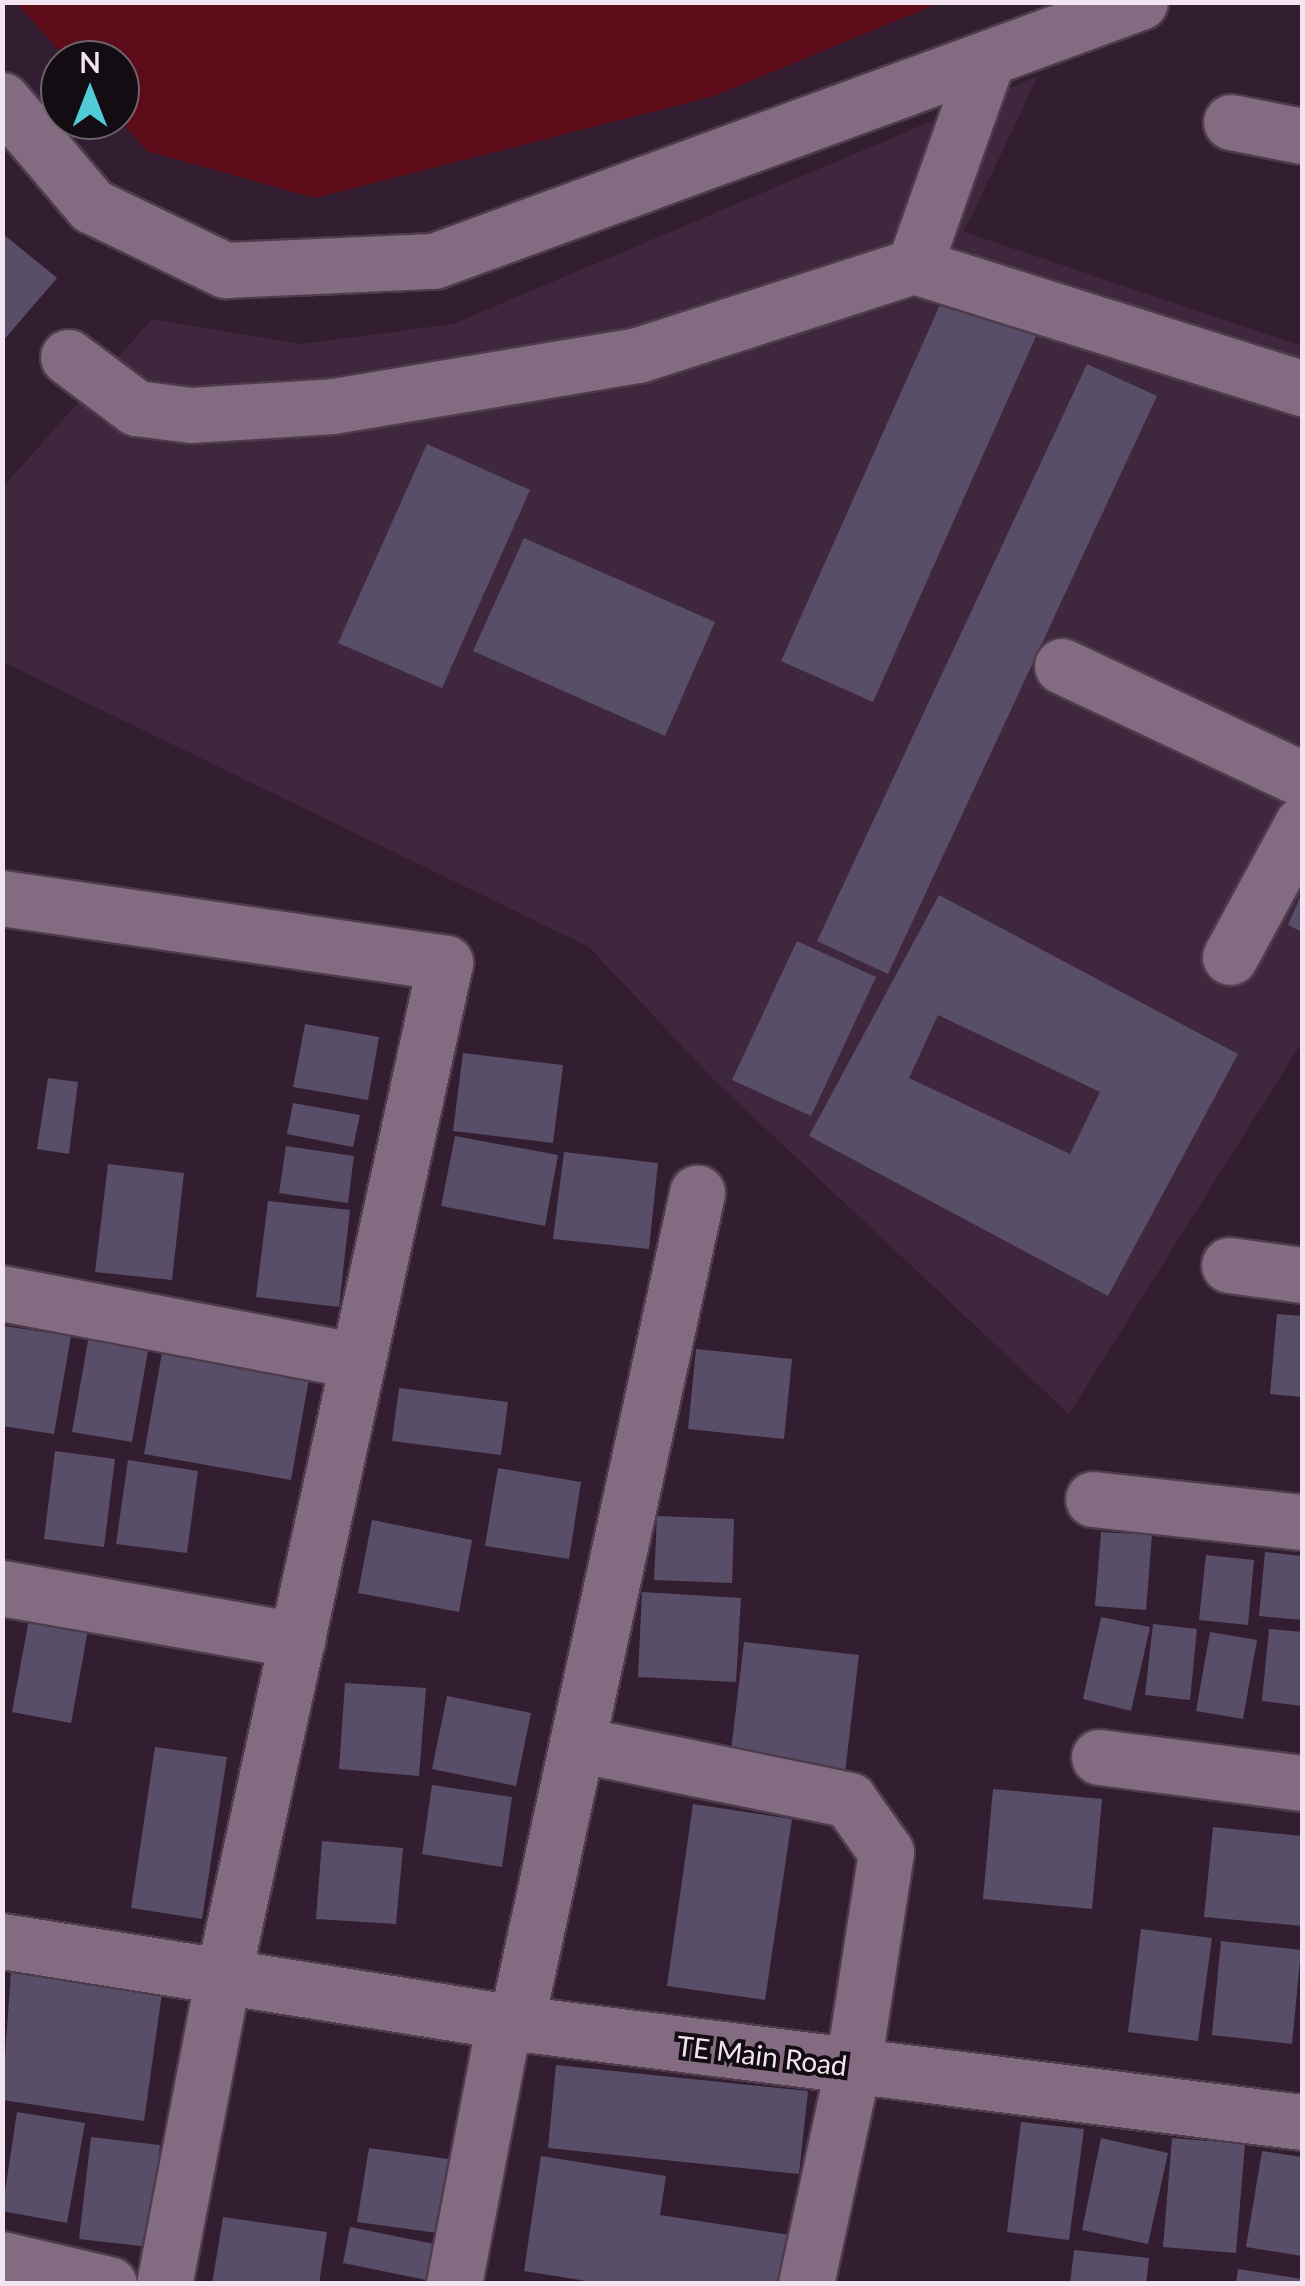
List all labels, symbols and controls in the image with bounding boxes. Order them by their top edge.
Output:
north arrow [40,40,140,140]
text: N [79,45,101,79]
street label: TE Main Road [675,2028,849,2082]

